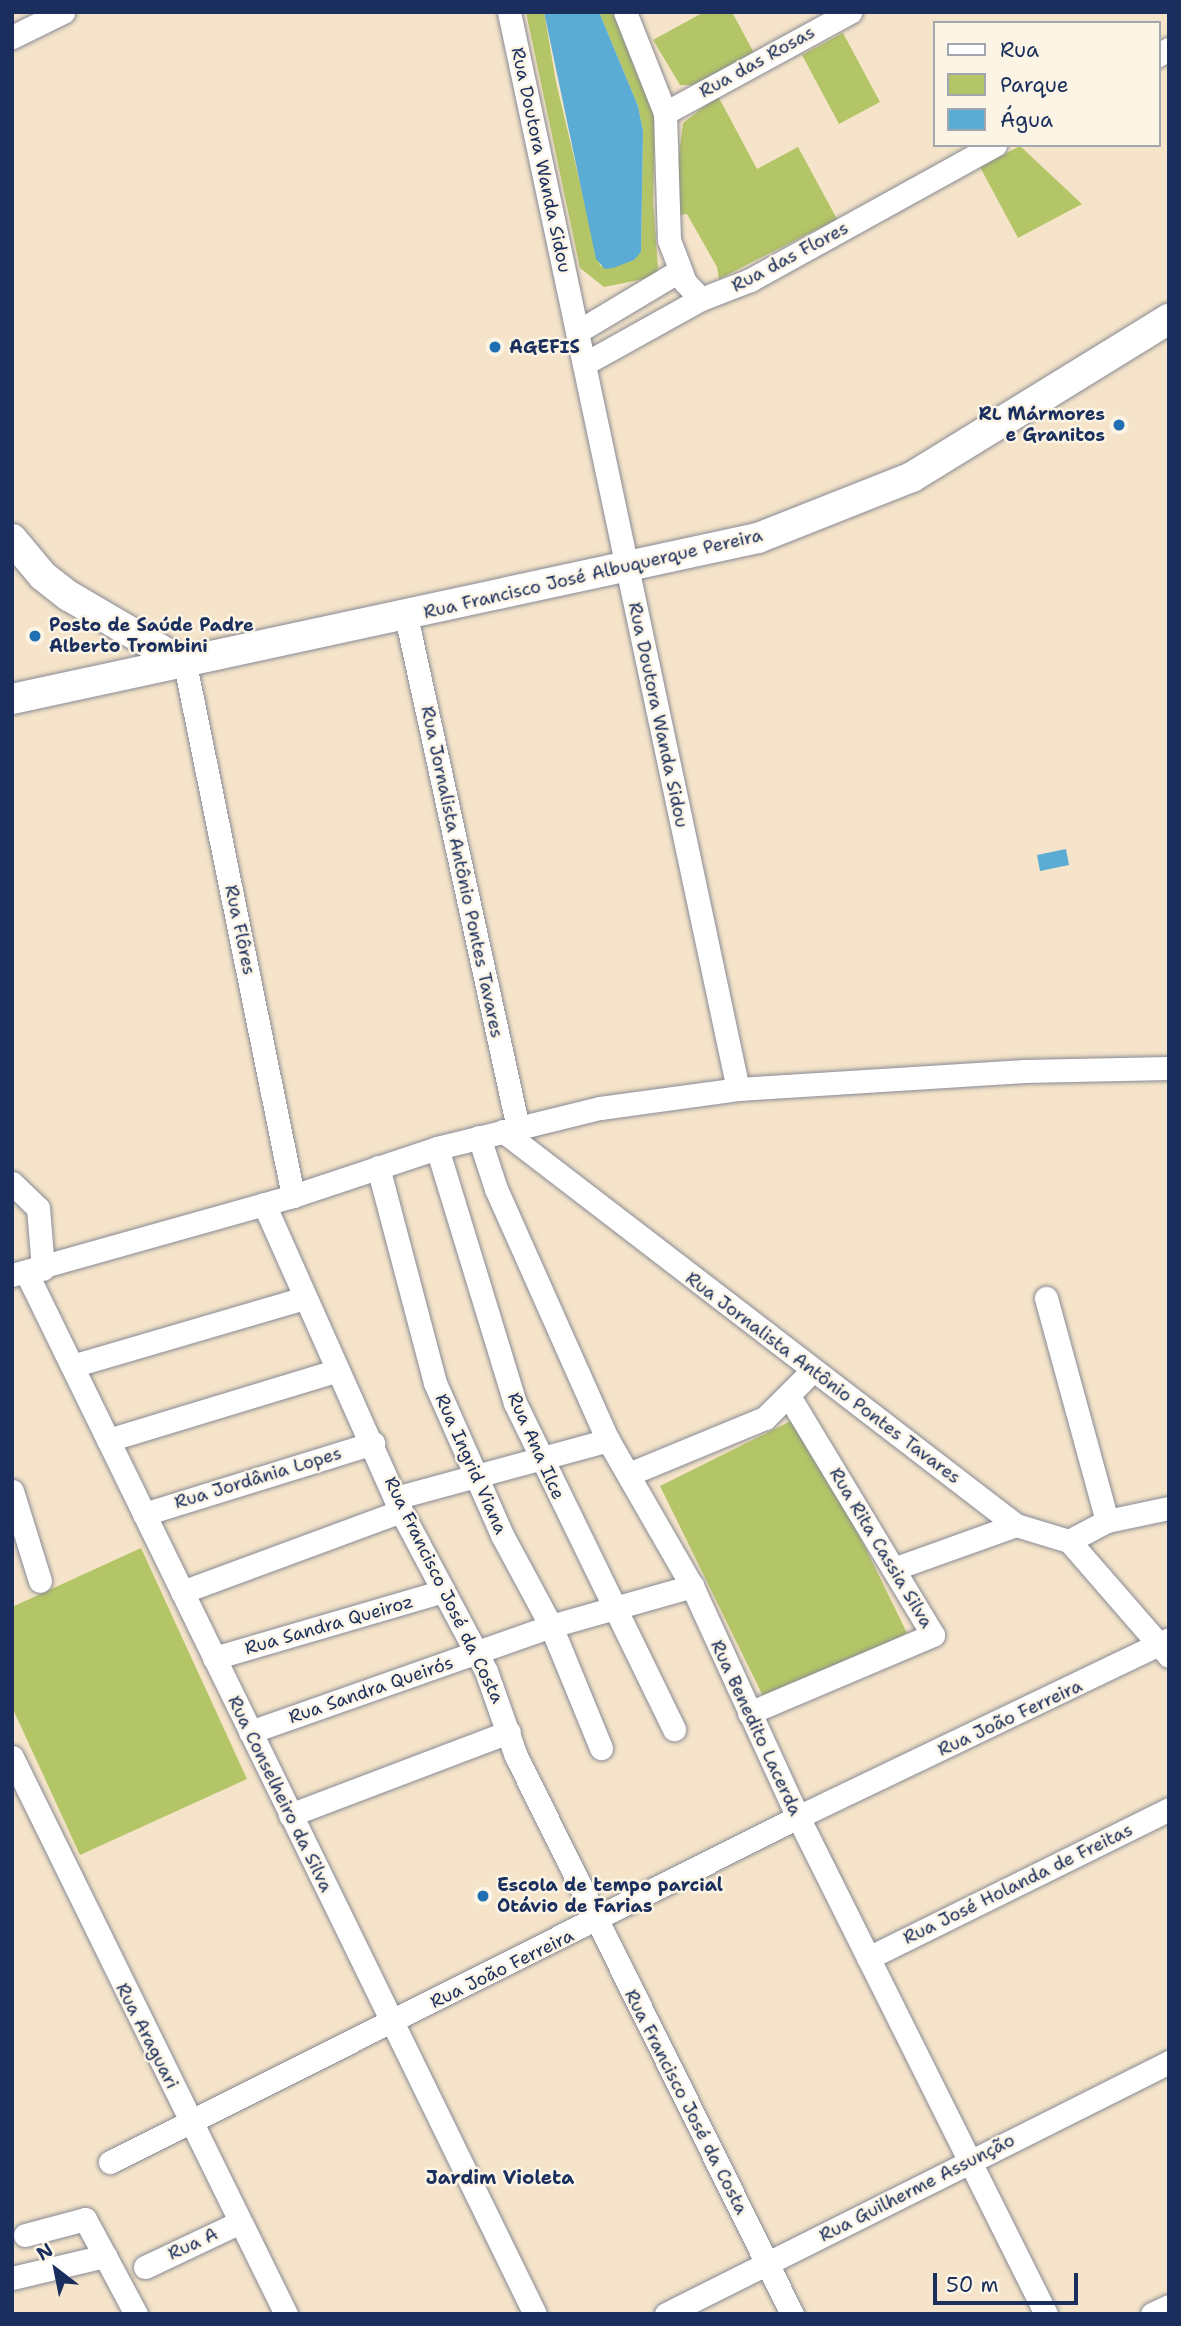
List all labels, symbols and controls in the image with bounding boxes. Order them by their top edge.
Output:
street label: Rua das Rosas [696,21,818,103]
legend [932,21,1160,147]
text: Rua [1000,36,1039,64]
street label: Rua Doutora Wanda Sidou [507,45,575,275]
text: Parque [1000,71,1069,99]
text: Água [1000,106,1053,134]
street label: Rua das Flores [728,217,852,297]
place label: AGEFIS [509,336,580,358]
marker: AGEFIS [487,339,503,355]
place label: RL Mármores e Granitos [979,404,1105,446]
marker: RL Mármores e Granitos [1111,417,1127,433]
street label: Rua Francisco José Albuquerque Pereira [421,524,765,624]
street label: Rua Doutora Wanda Sidou [624,600,692,830]
place label: Posto de Saúde Padre Alberto Trombini [49,615,254,658]
marker: Posto de Saúde Padre Alberto Trombini [27,628,43,644]
street label: Rua Jornalista Antônio Pontes Tavares [416,704,508,1040]
street label: Rua Flôres [220,883,260,977]
street label: Rua Jornalista Antônio Pontes Tavares [681,1267,965,1489]
street label: Rua Ana Ilce [503,1389,569,1503]
street label: Rua Ingrid Viana [430,1390,512,1538]
street label: Rua Jordânia Lopes [172,1442,344,1514]
street label: Rua Rita Cassia Silva [825,1464,937,1632]
street label: Rua Francisco José da Costa [380,1473,508,1707]
street label: Rua Sandra Queiroz [242,1591,416,1659]
street label: Rua Benedito Lacerda [706,1637,806,1819]
street label: Rua Sandra Queirós [286,1652,456,1728]
street label: Rua João Ferreira [934,1675,1086,1761]
street label: Rua Conselheiro da Silva [223,1692,337,1896]
street label: Rua José Holanda de Freitas [900,1819,1136,1949]
place label: Escola de tempo parcial Otávio de Farias [497,1875,723,1918]
marker: Escola de tempo parcial Otávio de Farias [475,1888,491,1904]
street label: Rua João Ferreira [427,1925,577,2013]
street label: Rua Araguari [111,1980,183,2092]
street label: Rua Francisco José da Costa [620,1986,752,2218]
street label: Rua Guilherme Assunção [816,2129,1018,2247]
district label: Jardim Violeta [426,2167,574,2189]
street label: Rua A [165,2223,221,2265]
north arrow [21,2235,91,2305]
text: N [32,2237,58,2266]
scale bar [936,2260,1081,2304]
text: 50 m [946,2271,999,2299]

